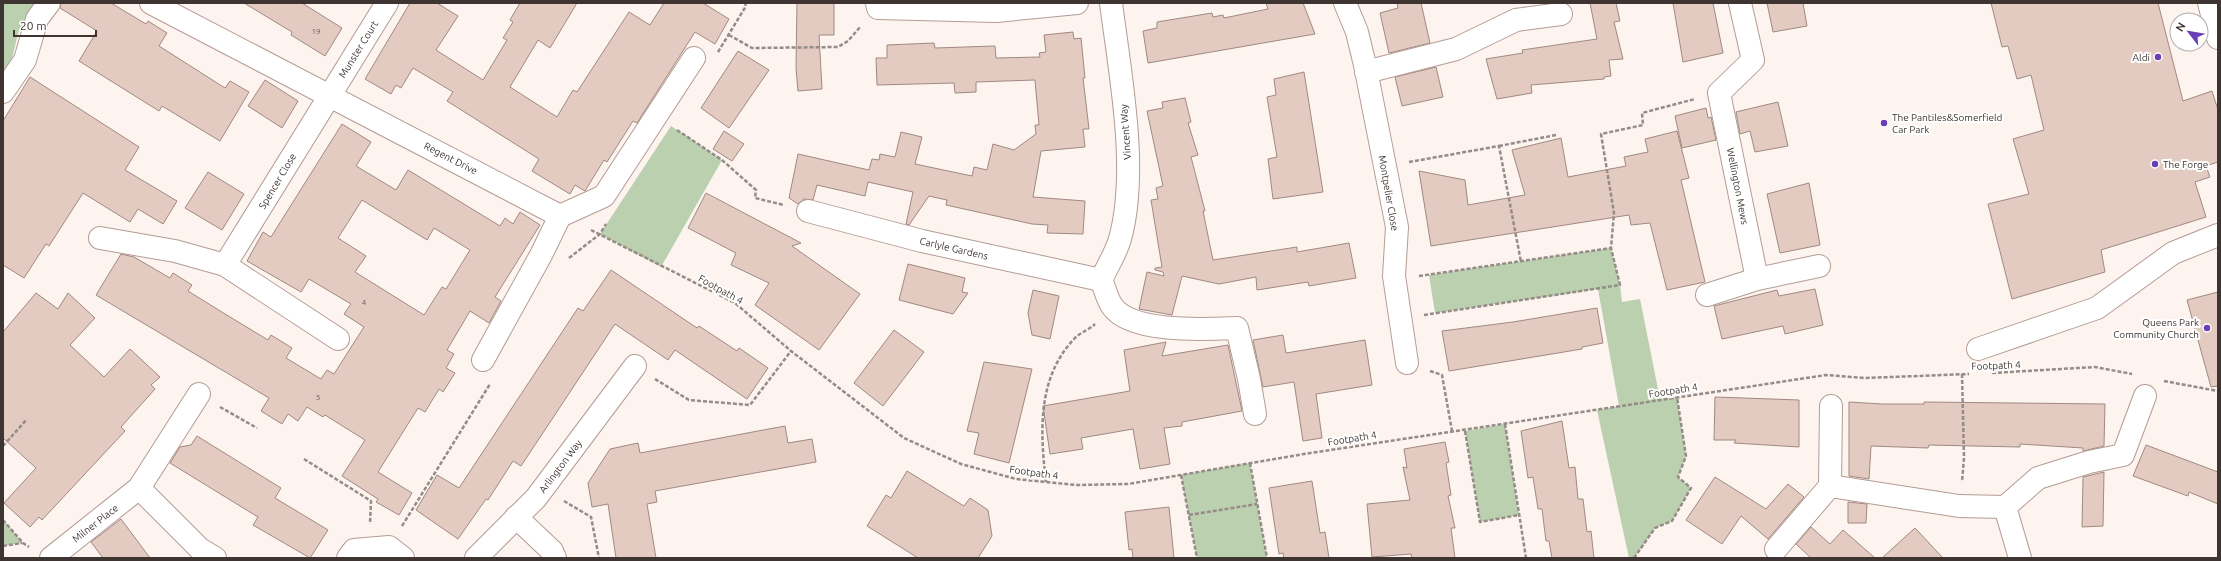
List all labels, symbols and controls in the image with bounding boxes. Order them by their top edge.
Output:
scale bar [14,12,96,38]
north arrow [2169,12,2209,52]
text: 20 m [20,19,47,32]
street label: Munster Court [336,19,380,80]
text: N [2173,20,2188,33]
house number: 19 [311,27,321,36]
place label: Aldi [2133,52,2150,63]
marker: Aldi [2153,52,2163,62]
street label: Vincent Way [1118,104,1133,160]
place label: The Pantiles&Somerfield Car Park [1892,112,2003,135]
marker: The Pantiles&Somerfield Car Park [1879,118,1889,128]
street label: Regent Drive [422,140,479,177]
street label: Wellington Mews [1725,147,1750,225]
street label: Spencer Close [256,151,298,211]
street label: Montpelier Close [1376,154,1401,232]
marker: The Forge [2150,159,2160,169]
place label: The Forge [2163,159,2208,170]
street label: Carlyle Gardens [919,235,989,262]
street label: Footpath 4 [696,273,745,306]
house number: 4 [362,298,367,307]
place label: Queens Park Community Church [2113,317,2199,340]
marker: Queens Park Community Church [2202,323,2212,333]
street label: Footpath 4 [1971,359,2021,372]
street label: Footpath 4 [1648,381,1699,400]
house number: 5 [316,393,320,402]
street label: Footpath 4 [1327,429,1378,448]
street label: Arlington Way [537,437,584,495]
street label: Footpath 4 [1009,464,1060,481]
street label: Milner Place [70,502,120,545]

